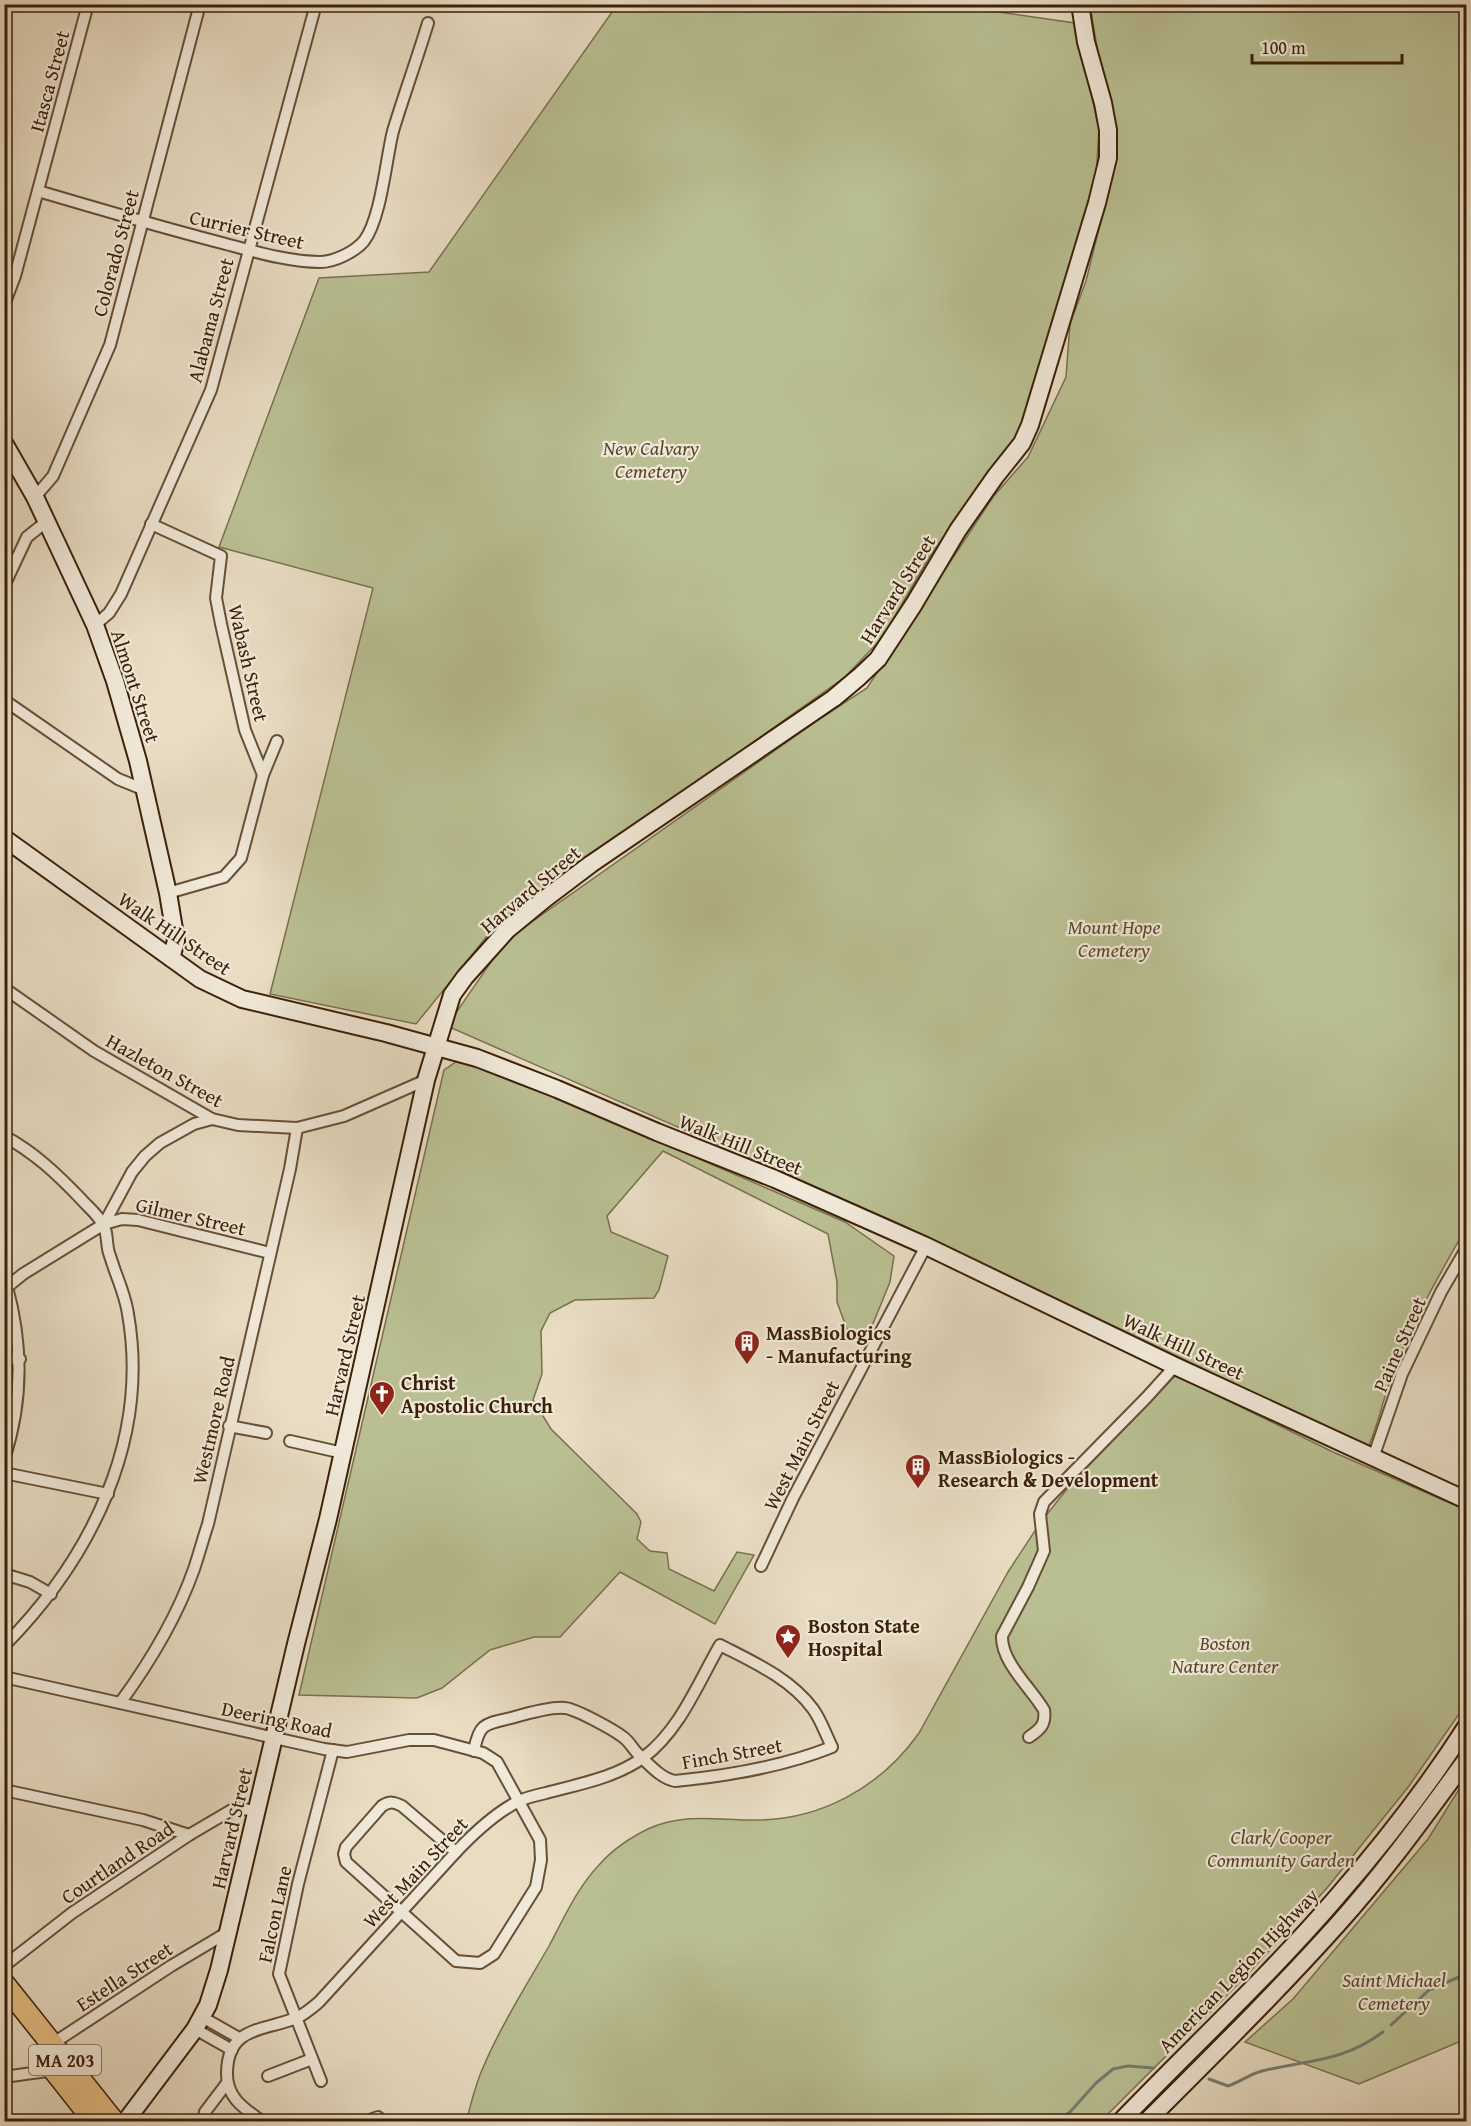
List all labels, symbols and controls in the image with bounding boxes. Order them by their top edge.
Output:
street label: Itasca Street [22,27,76,135]
scale bar [1252,27,1402,65]
text: 100 m [1261,34,1306,61]
street label: Colorado Street [84,186,146,320]
street label: Currier Street [187,202,307,256]
street label: Alabama Street [179,255,241,385]
park label: New Calvary Cemetery [602,433,699,485]
street label: Harvard Street [852,529,942,649]
street label: Wabash Street [221,601,277,725]
street label: Almont Street [104,626,168,746]
street label: Harvard Street [473,838,587,940]
street label: Walk Hill Street [113,884,237,982]
park label: Mount Hope Cemetery [1068,912,1160,964]
street label: Hazleton Street [101,1026,229,1114]
street label: Walk Hill Street [675,1106,807,1182]
street label: Gilmer Street [133,1189,249,1243]
street label: Harvard Street [316,1291,372,1419]
street label: Paine Street [1365,1292,1433,1396]
street label: Walk Hill Street [1119,1305,1249,1387]
place label: MassBiologics - Manufacturing [766,1318,912,1370]
building icon: MassBiologics - Manufacturing [732,1328,762,1366]
street label: Westmore Road [184,1353,242,1487]
place label: Christ Apostolic Church [401,1368,553,1420]
street label: West Main Street [756,1375,846,1515]
church icon: Christ Apostolic Church [367,1379,397,1417]
place label: MassBiologics - Research & Development [938,1442,1159,1494]
building icon: MassBiologics - Research & Development [903,1452,933,1490]
place label: Boston State Hospital [808,1611,920,1663]
place icon: Boston State Hospital [773,1622,803,1660]
park label: Boston Nature Center [1171,1628,1279,1680]
street label: Deering Road [219,1693,335,1745]
street label: Finch Street [680,1730,784,1776]
street label: Harvard Street [203,1764,259,1892]
street label: West Main Street [356,1810,474,1934]
street label: Courtland Road [55,1813,179,1910]
park label: Clark/Cooper Community Garden [1207,1822,1355,1874]
street label: Falcon Lane [250,1863,298,1965]
street label: American Legion Highway [1151,1881,1325,2059]
street label: Estella Street [70,1934,178,2018]
park label: Saint Michael Cemetery [1342,1965,1446,2017]
road number: MA 203 [29,2045,101,2075]

